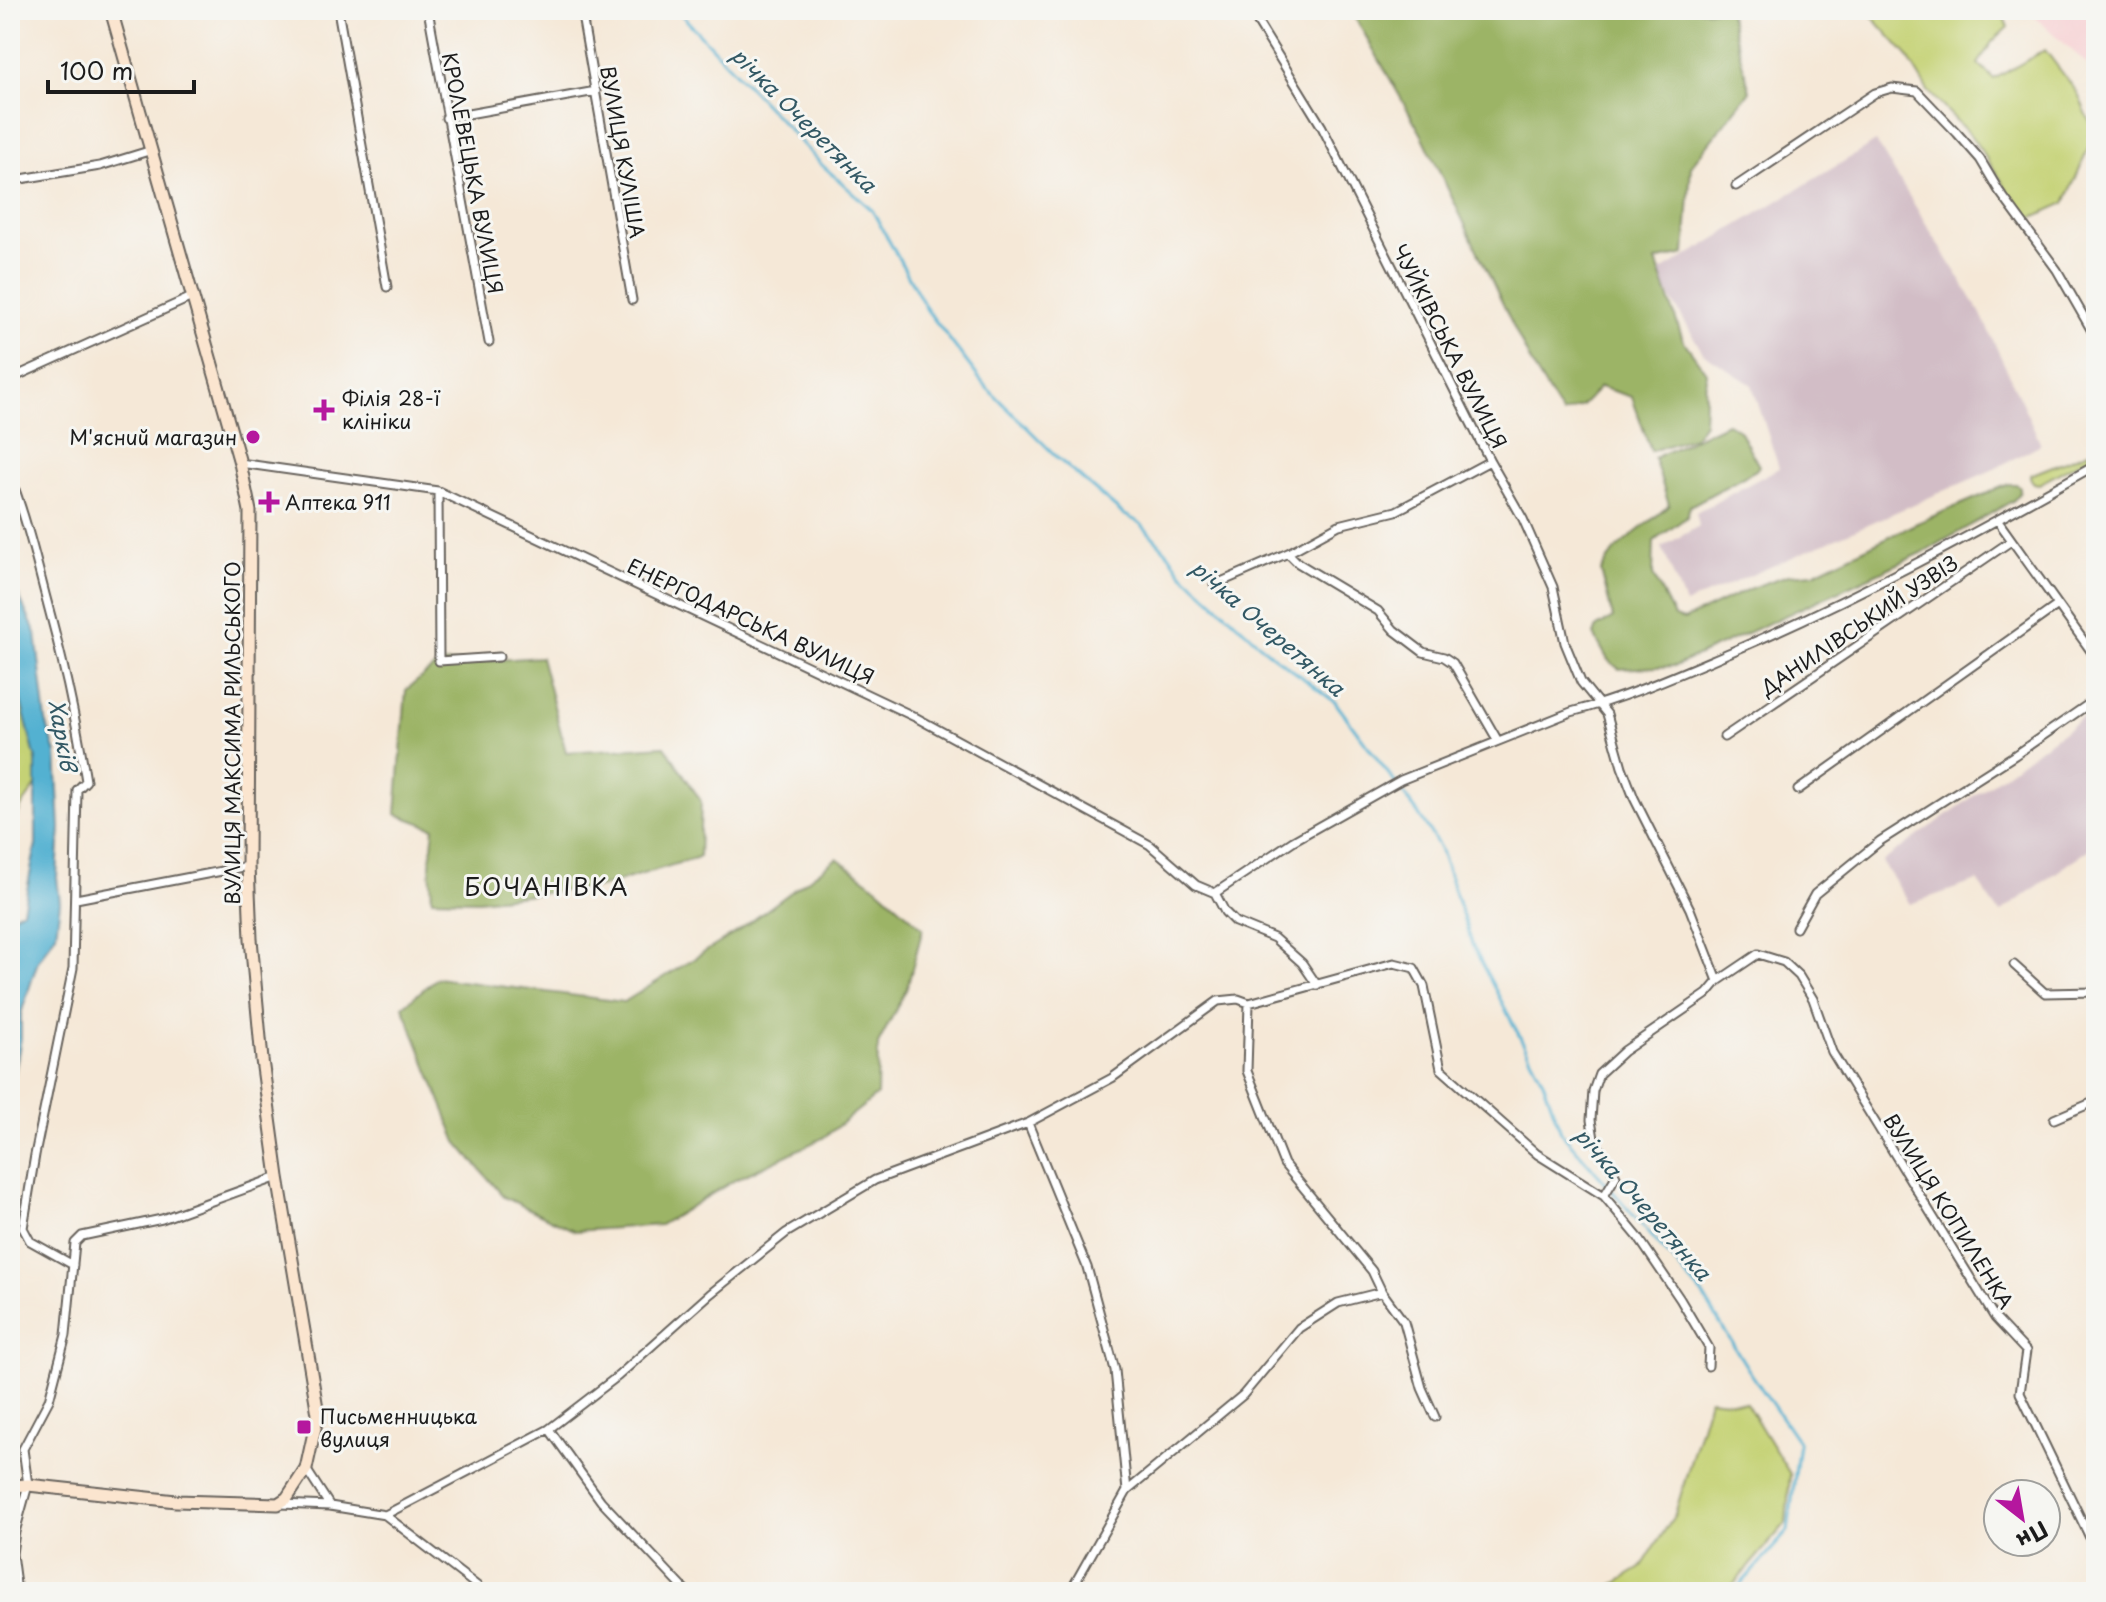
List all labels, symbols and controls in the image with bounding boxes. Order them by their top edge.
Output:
water label: річка Очеретянка [725,39,886,200]
scale bar [48,44,194,94]
street label: КРОЛЕВЕЦЬКА ВУЛИЦЯ [435,50,511,296]
text: 100 m [60,52,133,88]
street label: ВУЛИЦЯ КУЛІША [593,64,653,240]
street label: ЧУЙКІВСЬКА ВУЛИЦЯ [1385,238,1515,454]
place label: Філія 28-ї клініки [342,383,441,436]
marker: Філія 28-ї клініки [313,399,335,421]
place label: М'ясний магазин [69,422,237,452]
marker: М'ясний магазин [244,428,262,446]
place label: Аптека 911 [285,487,391,517]
marker: Аптека 911 [260,493,278,511]
street label: ДАНИЛІВСЬКИЙ УЗВІЗ [1753,548,1964,703]
street label: ЕНЕРГОДАРСЬКА ВУЛИЦЯ [622,550,880,692]
water label: річка Очеретянка [1185,551,1354,704]
street label: ВУЛИЦЯ МАКСИМА РИЛЬСЬКОГО [217,561,247,905]
water label: Харків [42,697,87,776]
district label: БОЧАНІВКА [464,868,630,904]
street label: ВУЛИЦЯ КОПИЛЕНКА [1877,1108,2021,1314]
water label: річка Очеретянка [1568,1119,1721,1288]
place label: Письменницька вулиця [320,1401,477,1454]
marker: Письменницька вулиця [295,1418,313,1436]
north arrow [1982,1478,2062,1558]
text: Пн [2011,1514,2055,1559]

